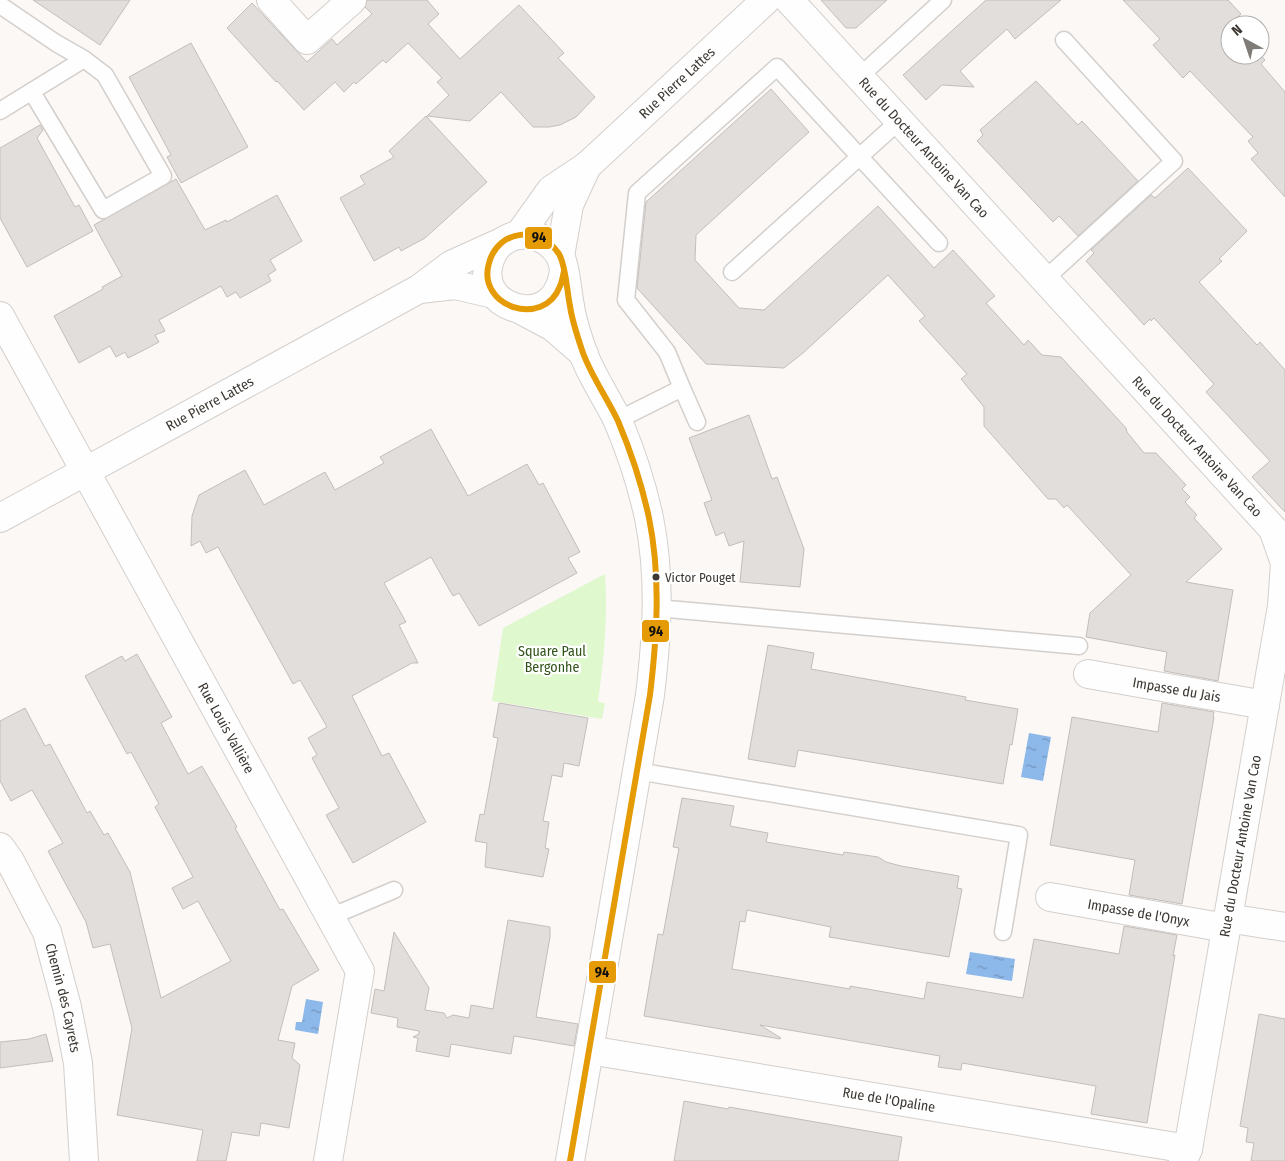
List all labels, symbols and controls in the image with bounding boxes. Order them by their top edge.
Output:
north arrow [1220,15,1270,65]
text: N [1228,21,1246,40]
street label: Rue Pierre Lattes [636,44,719,122]
street label: Rue du Docteur Antoine Van Cao [855,74,992,222]
line badge: 94 [524,226,553,250]
text: 94 [532,229,546,246]
street label: Rue Pierre Lattes [163,373,257,435]
street label: Rue du Docteur Antoine Van Cao [1128,373,1266,521]
place label: Victor Pouget [665,570,736,585]
marker: Victor Pouget [651,572,661,582]
line badge: 94 [641,619,670,643]
text: 94 [649,623,663,640]
park label: Square Paul Bergonhe [518,643,586,676]
street label: Impasse du Jais [1131,674,1222,706]
street label: Rue Louis Vallière [194,680,258,777]
street label: Rue du Docteur Antoine Van Cao [1216,754,1265,938]
street label: Impasse de l'Onyx [1086,896,1192,931]
street label: Chemin des Cayrets [41,941,84,1054]
line badge: 94 [588,960,617,984]
text: 94 [595,964,609,981]
street label: Rue de l'Opaline [841,1084,937,1116]

